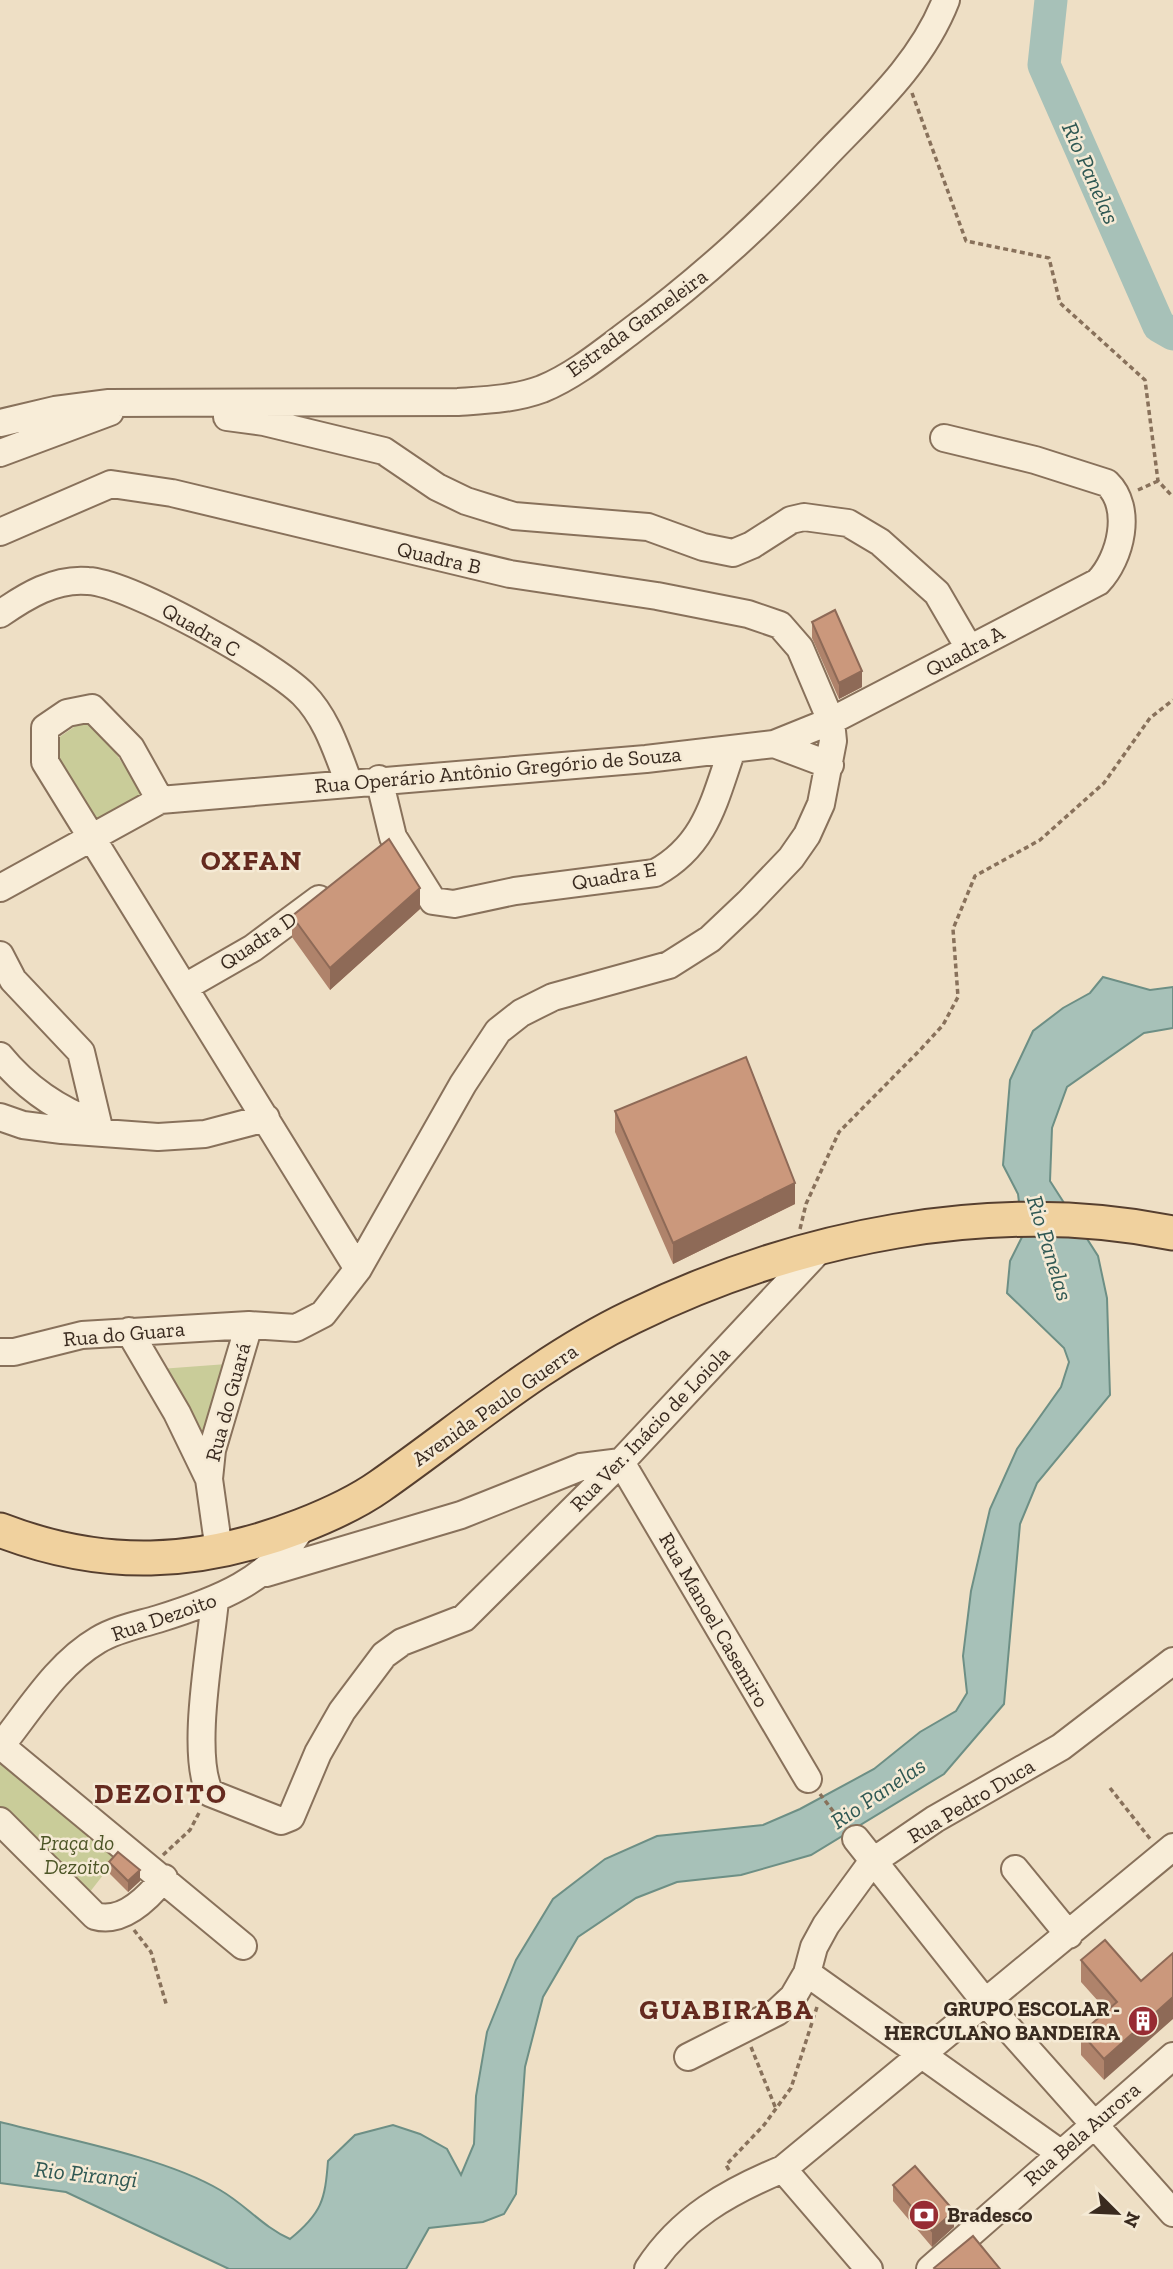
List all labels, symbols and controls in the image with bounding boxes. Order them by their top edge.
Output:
water label: Rio Panelas [1056,118,1126,228]
street label: Estrada Gameleira [562,263,712,382]
street label: Quadra B [395,536,483,579]
street label: Quadra C [158,597,245,662]
street label: Quadra A [921,619,1009,682]
street label: Rua Operário Antônio Gregório de Souza [313,741,682,798]
district label: OXFAN [201,844,303,877]
street label: Quadra E [570,856,658,895]
street label: Quadra D [214,906,301,975]
water label: Rio Panelas [1021,1192,1079,1304]
street label: Rua do Guara [62,1316,186,1351]
street label: Avenida Paulo Guerra [407,1338,582,1471]
street label: Rua do Guará [200,1340,255,1464]
street label: Rua Ver. Inácio de Loiola [565,1341,735,1516]
street label: Rua Manoel Casemiro [654,1528,775,1712]
street label: Rua Dezoito [108,1587,220,1646]
water label: Rio Panelas [825,1751,931,1835]
street label: Rua Pedro Duca [903,1753,1039,1848]
district label: DEZOITO [94,1777,228,1810]
park label: Praça do Dezoito [40,1830,114,1879]
district label: GUABIRABA [639,1993,815,2026]
place label: GRUPO ESCOLAR - HERCULANO BANDEIRA [884,1996,1121,2045]
building icon: GRUPO ESCOLAR - HERCULANO BANDEIRA [1126,2004,1160,2038]
street label: Rua Bela Aurora [1019,2076,1145,2191]
water label: Rio Pirangi [33,2155,139,2193]
north arrow [1082,2178,1152,2248]
bank icon: Bradesco [907,2198,941,2232]
place label: Bradesco [947,2202,1033,2227]
text: N [1119,2208,1146,2231]

